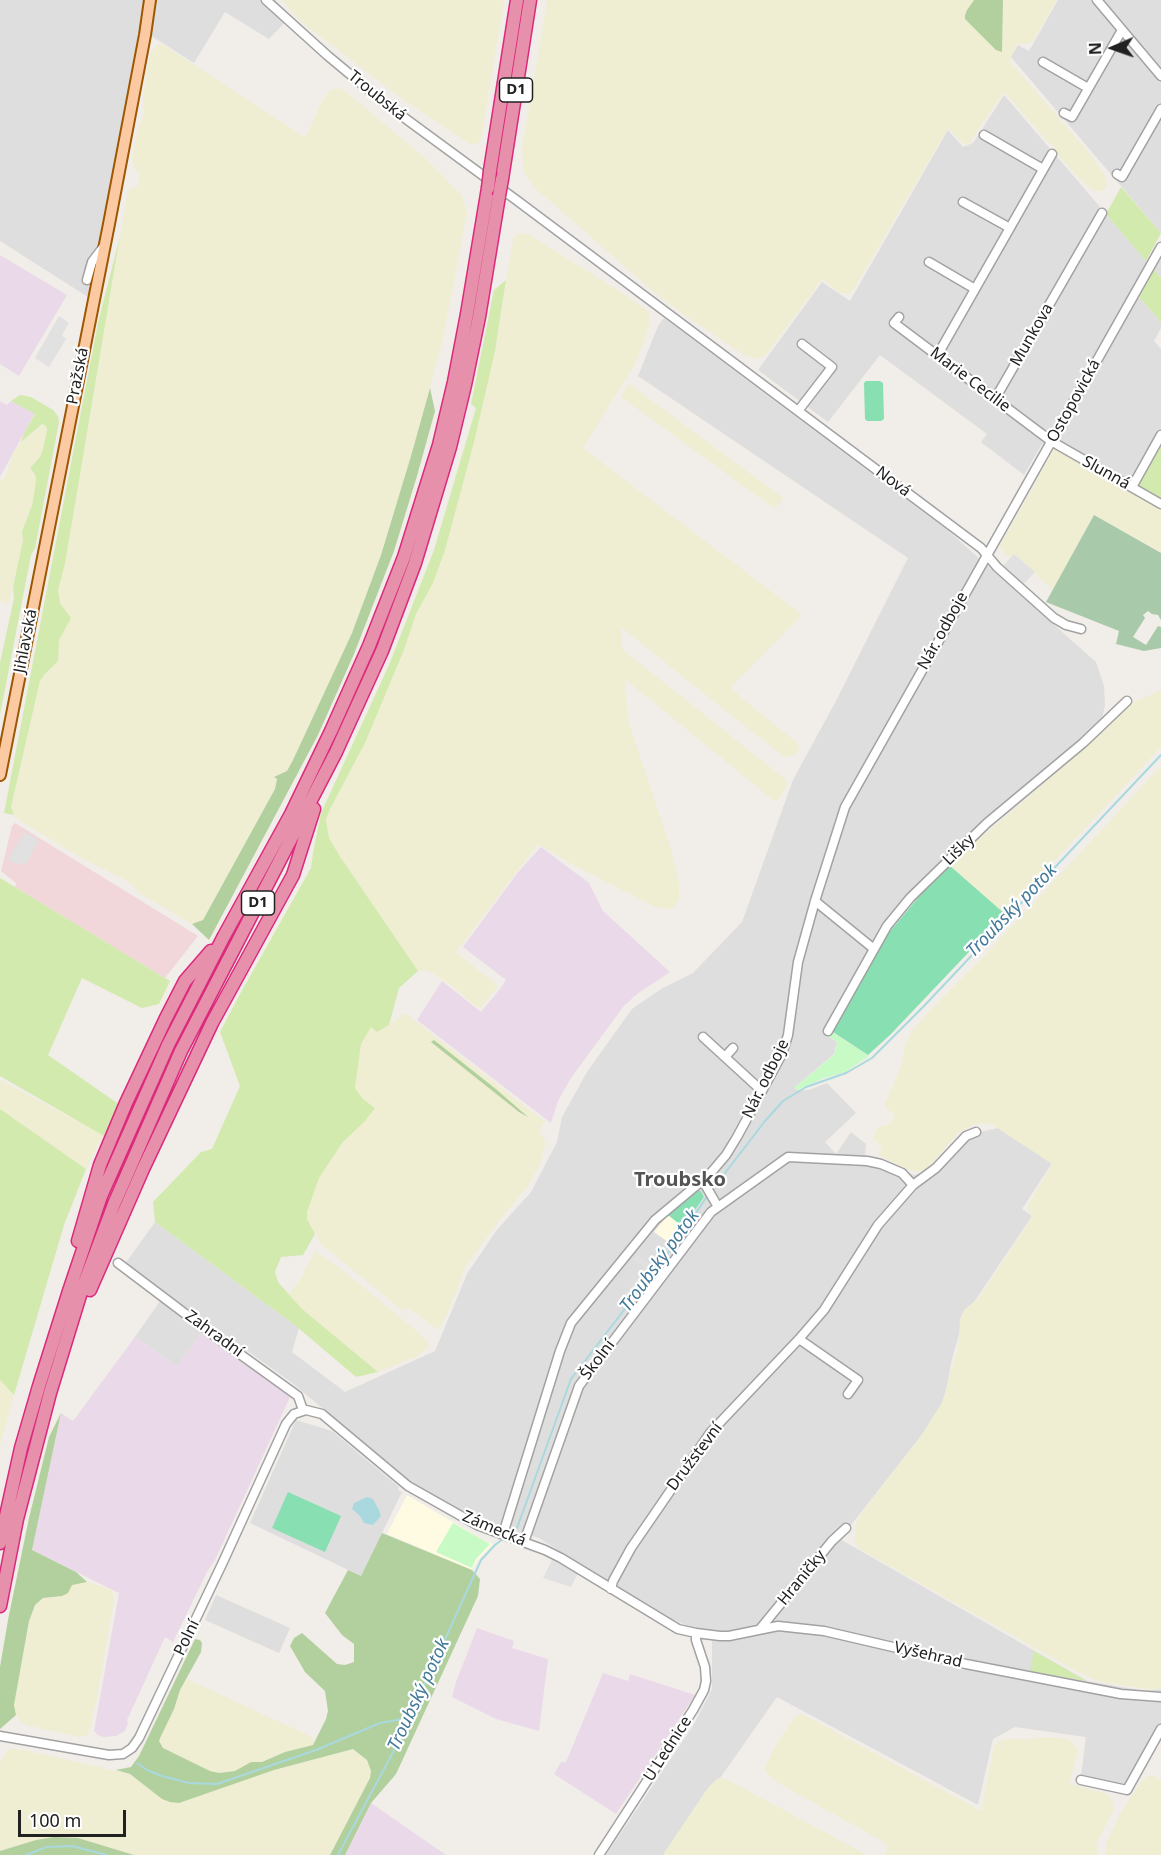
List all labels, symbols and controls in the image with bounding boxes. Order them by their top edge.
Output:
north arrow [1083,18,1143,78]
text: N [1084,42,1106,56]
street label: Troubská [344,67,410,125]
road number: D1 [500,78,532,102]
street label: Munkova [1006,300,1058,370]
street label: Marie Cecilie [926,344,1014,416]
street label: Pražská [63,346,93,406]
street label: Ostopovická [1043,356,1105,446]
street label: Slunná [1079,452,1133,494]
street label: Nová [872,463,914,501]
street label: Nár. odboje [914,589,972,673]
street label: Jihlavská [10,607,42,675]
street label: Lišky [939,830,979,870]
water label: Troubský potok [962,860,1062,962]
road number: D1 [242,891,274,915]
street label: Nár. odboje [739,1036,793,1122]
district label: Troubsko [634,1168,726,1192]
water label: Troubský potok [616,1206,704,1316]
street label: Zahradní [181,1307,247,1361]
street label: Školní [577,1336,619,1384]
street label: Družstevní [663,1419,727,1495]
street label: Zámecká [459,1507,529,1551]
street label: Hraničky [774,1546,830,1610]
street label: Polní [170,1617,204,1659]
water label: Troubský potok [384,1635,454,1755]
street label: Vyšehrad [892,1638,964,1672]
street label: U Lednice [640,1713,696,1785]
scale bar [21,1798,129,1836]
text: 100 m [29,1808,81,1832]

